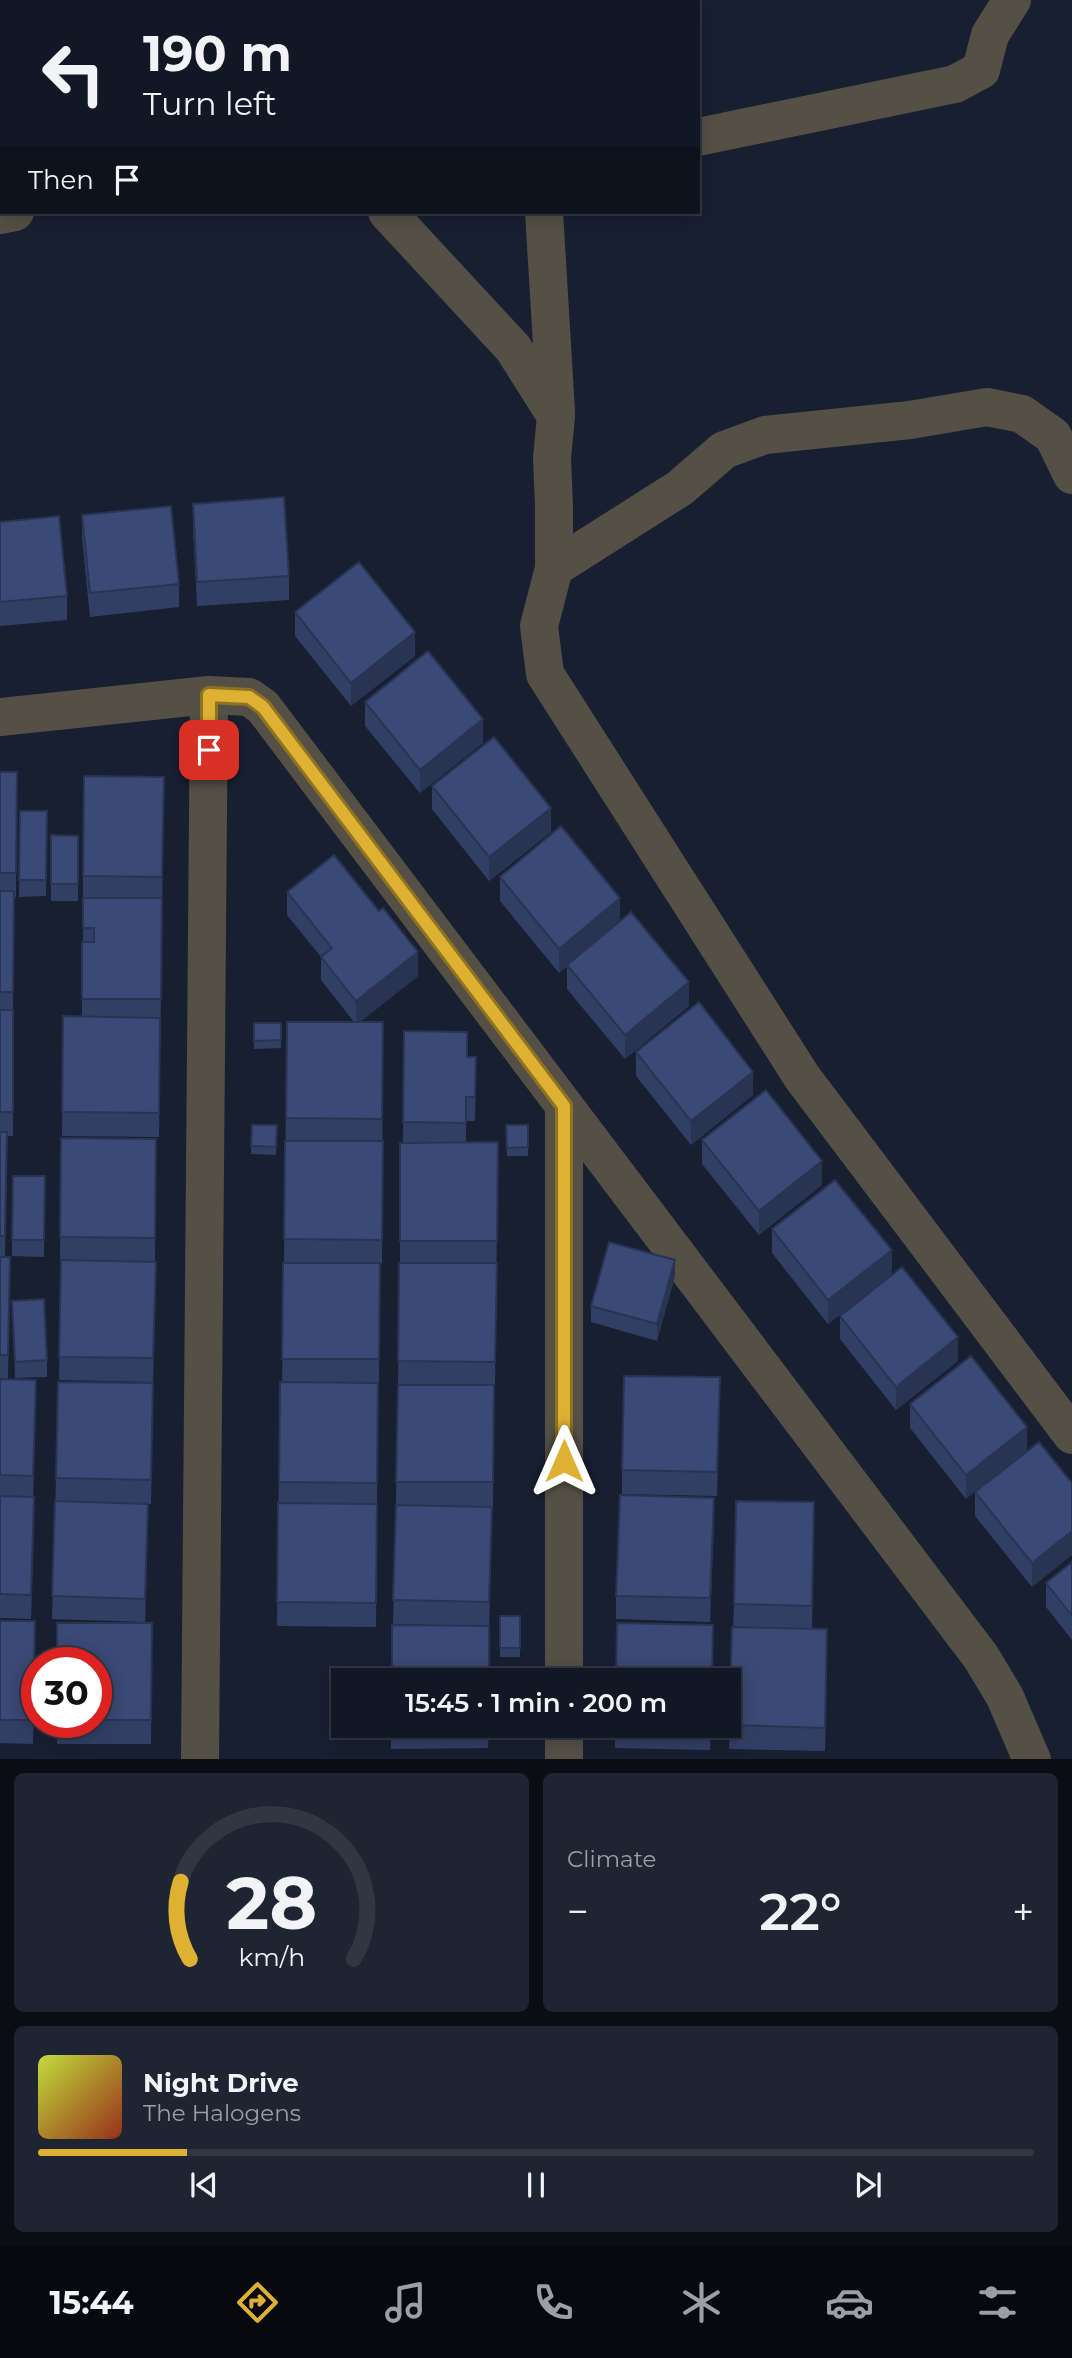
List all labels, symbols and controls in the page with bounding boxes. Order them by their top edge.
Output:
text: 190 m [143,24,292,83]
icon: left [28,28,119,119]
text: Turn left [143,84,277,123]
icon: arrive [108,161,146,199]
text: Then [28,164,94,196]
pin [179,720,239,780]
icon: arrive [190,731,228,769]
position arrow [527,1424,601,1498]
speed limit sign: 30 [21,1647,112,1738]
text: 15:45 · 1 min · 200 m [405,1687,667,1719]
text: Climate [567,1845,656,1873]
text: 28 [226,1859,317,1947]
text: 22° [759,1880,842,1943]
text: − [567,1888,589,1935]
text: + [1012,1888,1034,1935]
text: km/h [238,1941,305,1971]
text: Night Drive [143,2067,299,2099]
text: The Halogens [143,2099,301,2127]
icon: previous [185,2166,223,2204]
icon: pause [517,2166,555,2204]
icon: next [849,2166,887,2204]
icon: directions [233,2278,282,2327]
icon: music [381,2278,430,2327]
icon: phone [529,2278,578,2327]
icon: climate [677,2278,726,2327]
icon: car [825,2278,874,2327]
icon: filters [973,2278,1022,2327]
text: 15:44 [50,2283,134,2322]

